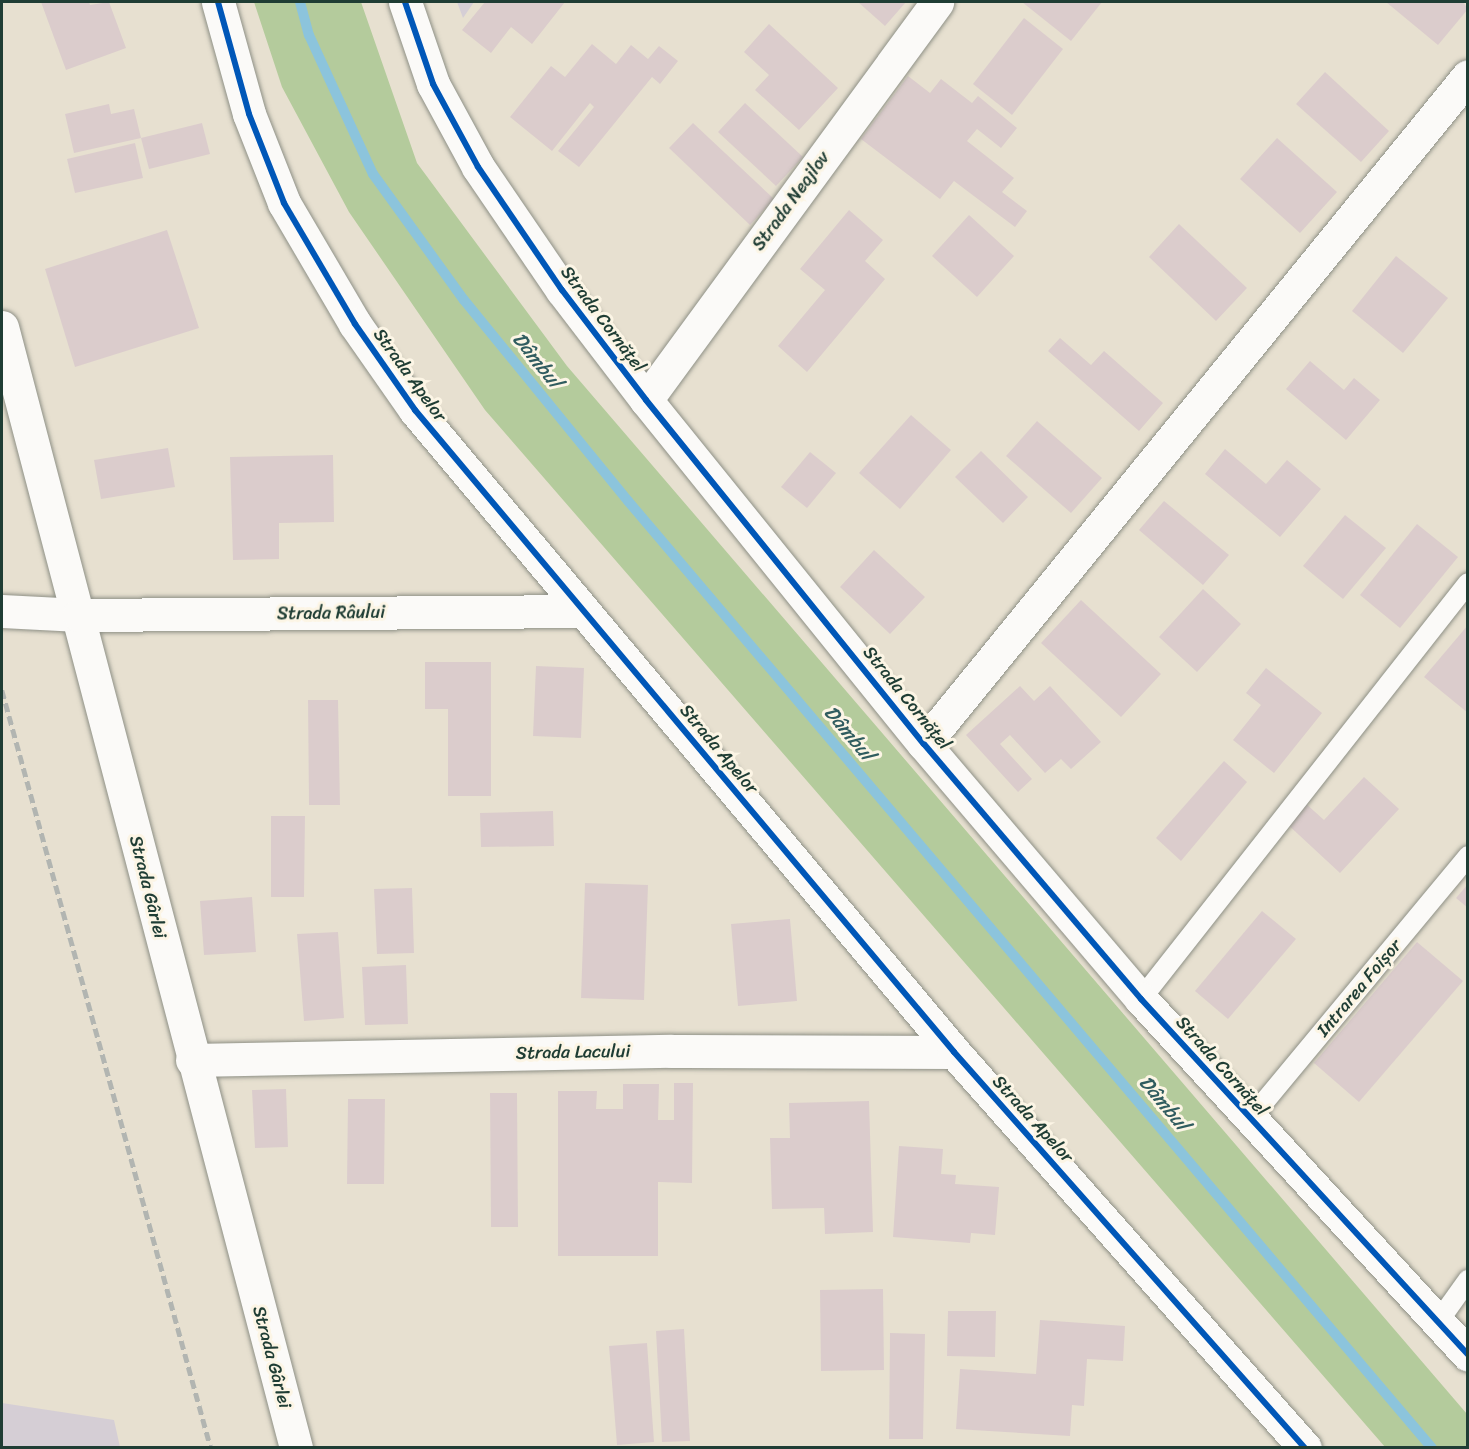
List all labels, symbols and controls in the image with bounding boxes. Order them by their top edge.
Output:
street label: Strada Neajlov [748,147,834,255]
street label: Strada Cornățel [556,262,650,376]
street label: Strada Apelor [369,324,451,426]
water label: Dâmbul [507,327,567,393]
street label: Strada Râului [277,601,385,625]
street label: Strada Cornățel [858,642,956,754]
street label: Strada Apelor [675,700,763,798]
water label: Dâmbul [819,701,879,765]
street label: Strada Gârlei [125,833,171,941]
street label: Intrarea Foișor [1312,935,1406,1041]
street label: Strada Cornățel [1171,1011,1273,1121]
street label: Strada Lacului [516,1040,630,1064]
street label: Strada Apelor [988,1071,1078,1167]
water label: Dâmbul [1134,1071,1194,1135]
street label: Strada Gârlei [248,1303,296,1411]

